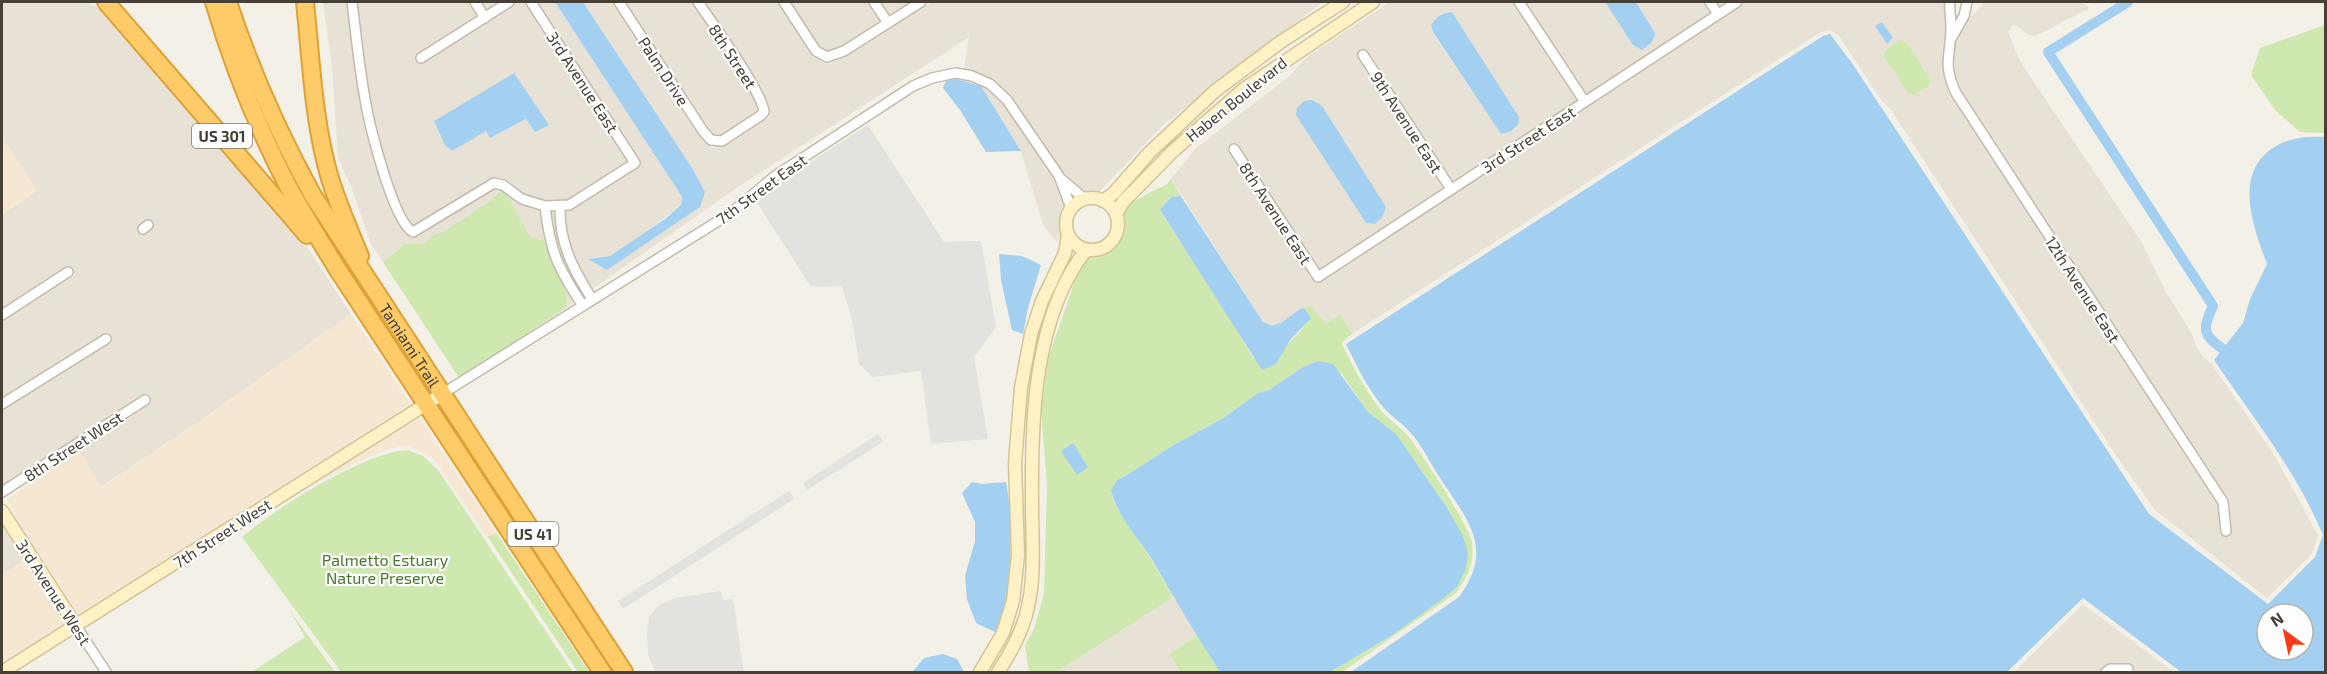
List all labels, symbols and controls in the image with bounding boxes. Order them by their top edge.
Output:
street label: 8th Street [705,20,761,92]
street label: 3rd Avenue East [543,28,623,136]
street label: Palm Drive [635,33,693,109]
street label: Haben Boulevard [1182,53,1290,145]
street label: 9th Avenue East [1367,68,1447,176]
street label: 3rd Street East [1478,102,1578,176]
road number: US 301 [192,124,252,148]
street label: 7th Street East [712,150,810,228]
street label: 8th Avenue East [1236,159,1316,267]
street label: 12th Avenue East [2042,232,2124,346]
street label: Tamiami Trail [376,299,445,391]
street label: 8th Street West [20,407,126,485]
street label: 7th Street West [170,494,274,572]
road number: US 41 [508,522,558,546]
street label: 3rd Avenue West [13,536,95,648]
park label: Palmetto Estuary Nature Preserve [322,550,449,587]
north arrow [2255,602,2315,662]
text: N [2267,608,2287,630]

